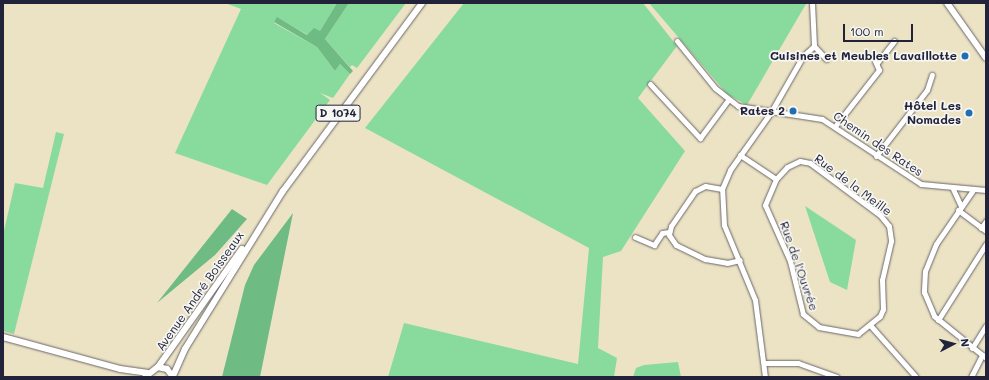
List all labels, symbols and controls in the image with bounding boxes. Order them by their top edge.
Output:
scale bar [845,16,915,42]
text: 100 m [850,23,884,39]
place label: Cuisines et Meubles Lavaillotte [770,49,957,63]
marker: Cuisines et Meubles Lavaillotte [960,51,970,61]
place label: Hôtel Les Nomades [904,99,961,127]
road number: D 1074 [315,104,361,122]
place label: Rates 2 [740,104,785,118]
marker: Rates 2 [788,106,798,116]
marker: Hôtel Les Nomades [964,108,974,118]
street label: Chemin des Rates [830,109,926,179]
street label: Rue de la Meille [812,151,894,219]
street label: Rue de l'Ouvrée [777,220,821,312]
street label: Avenue André Boisseaux [153,228,247,354]
north arrow [933,324,973,364]
text: N [958,338,973,348]

